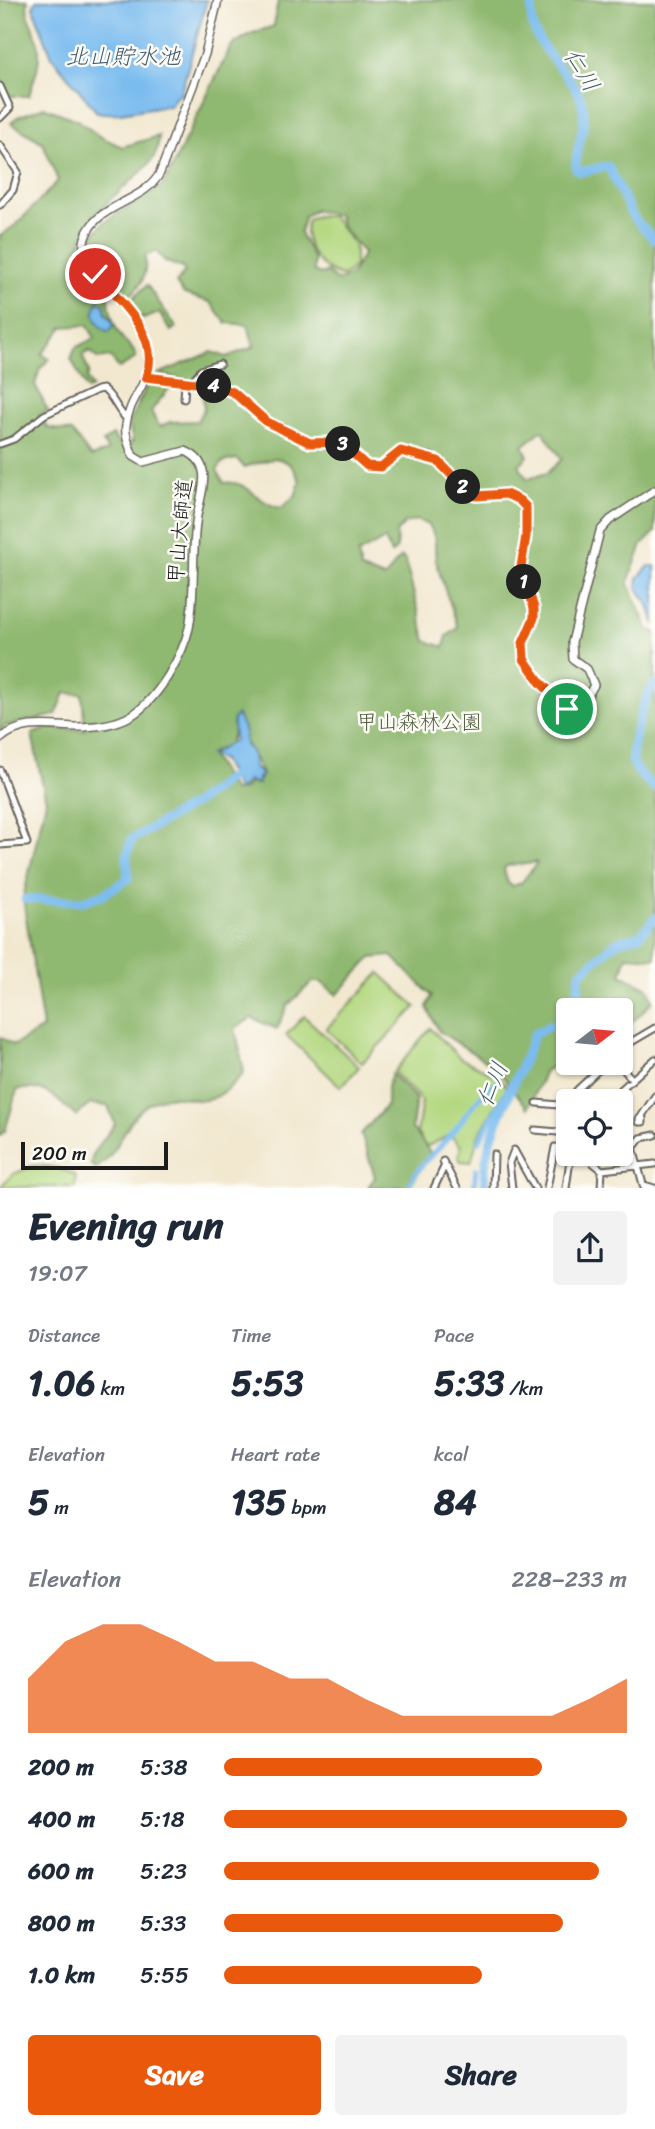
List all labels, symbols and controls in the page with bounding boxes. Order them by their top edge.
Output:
water label: 北山貯水池 [66,36,182,77]
water label: 仁川 [552,40,611,101]
pin [65,244,125,304]
icon: check [76,255,114,293]
pin: 4 [196,368,232,404]
text: 4 [208,369,219,402]
pin: 3 [326,426,360,462]
text: 3 [337,427,348,460]
pin: 2 [446,470,480,504]
text: 2 [457,470,468,503]
street label: 甲山大師道 [156,477,204,585]
pin: 1 [506,564,542,600]
text: 1 [519,565,528,598]
pin [537,679,597,739]
icon: arrive [548,690,586,728]
park label: 甲山森林公園 [356,703,482,741]
north arrow [556,998,634,1074]
map controls [556,998,633,1166]
water label: 仁川 [465,1055,520,1113]
button: locate [556,1089,633,1166]
text: 200 m [32,1137,87,1170]
scale bar [21,1139,168,1170]
text: Evening run [28,1193,224,1260]
button: share [553,1211,627,1285]
text: 19:07 [28,1253,87,1294]
text: Distance [28,1319,100,1352]
text: Time [231,1319,271,1352]
text: Pace [434,1319,474,1352]
text: 1.06 [28,1352,96,1414]
text: 5:53 [231,1352,304,1414]
text: 5:33 [434,1352,504,1414]
text: km [96,1372,125,1405]
text: /km [504,1372,543,1405]
text: Elevation [28,1438,105,1471]
text: Heart rate [231,1438,320,1471]
text: kcal [434,1438,469,1471]
text: 5 [28,1471,49,1533]
text: 135 [231,1471,287,1533]
text: 84 [434,1471,477,1533]
text: m [49,1491,69,1524]
text: bpm [287,1491,327,1524]
text: Elevation [28,1559,121,1600]
text: 228–233 m [511,1559,627,1600]
text: 200 m [28,1747,94,1788]
text: 5:38 [140,1747,188,1788]
text: 400 m [28,1799,95,1840]
text: 5:18 [140,1799,185,1840]
text: 600 m [28,1851,94,1892]
text: 5:23 [140,1851,187,1892]
text: 800 m [28,1903,95,1944]
text: 5:33 [140,1903,186,1944]
text: 1.0 km [28,1955,95,1996]
text: 5:55 [140,1955,189,1996]
button: Save [28,2035,321,2115]
button: Share [335,2035,627,2115]

